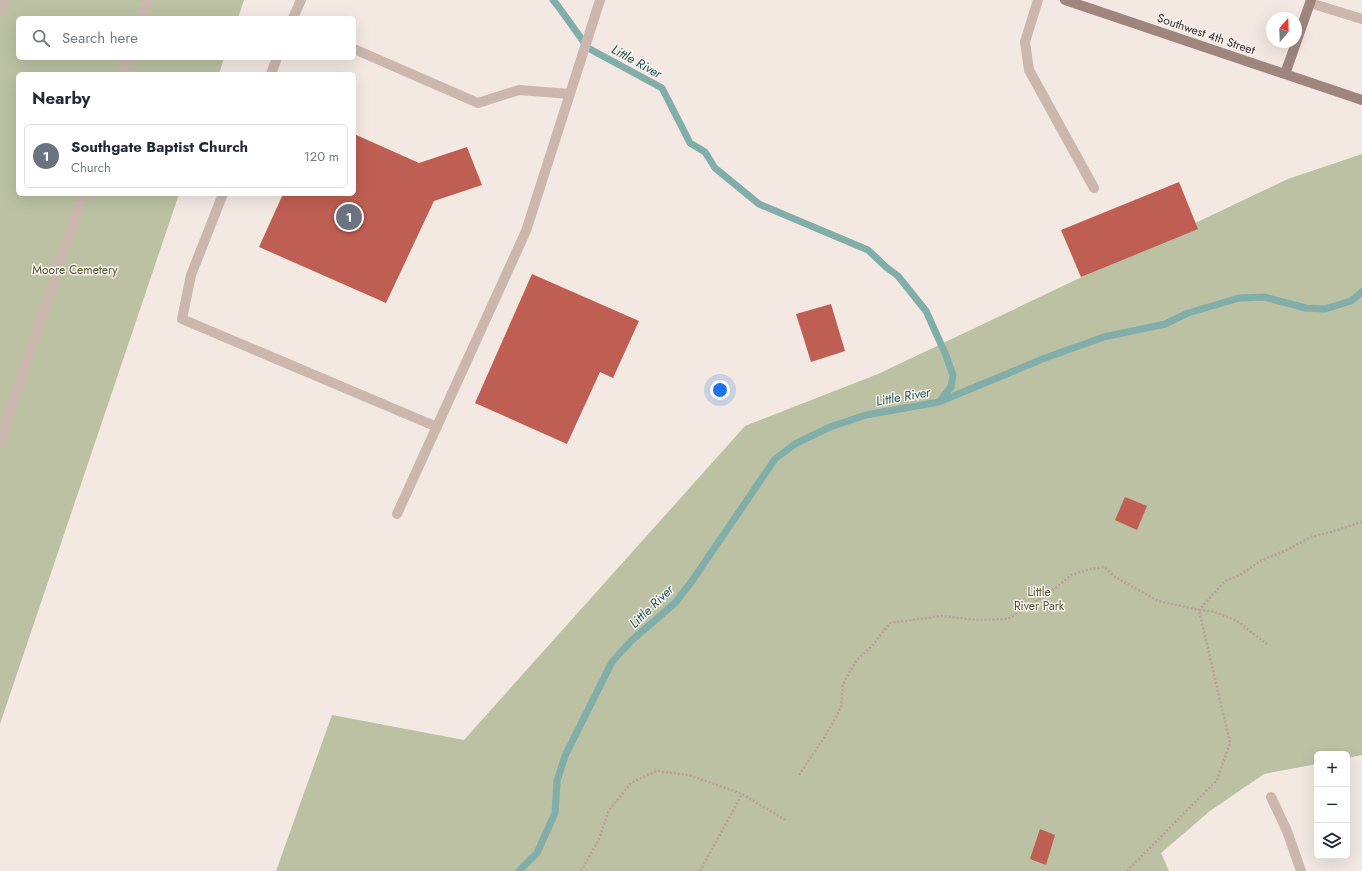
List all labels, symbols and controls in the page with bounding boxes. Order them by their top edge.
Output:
street label: Southwest 4th Street [1155,9,1257,59]
north arrow [1266,12,1302,48]
search box [16,16,356,60]
icon: search [30,27,52,49]
text: Search here [62,27,138,49]
water label: Little River [608,40,666,83]
text: Nearby [32,86,90,110]
text: Southgate Baptist Church [71,136,248,158]
text: 1 [43,147,49,166]
text: 120 m [304,147,339,166]
text: Church [71,158,111,177]
pin: 1 [336,202,362,232]
park label: Moore Cemetery [32,261,118,279]
your location [710,380,730,400]
water label: Little River [874,382,932,411]
water label: Little River [625,580,678,632]
park label: Little River Park [1014,583,1065,615]
map controls [1314,751,1350,859]
button: + [1314,751,1350,787]
button: − [1314,787,1350,823]
button: layers [1314,823,1350,859]

